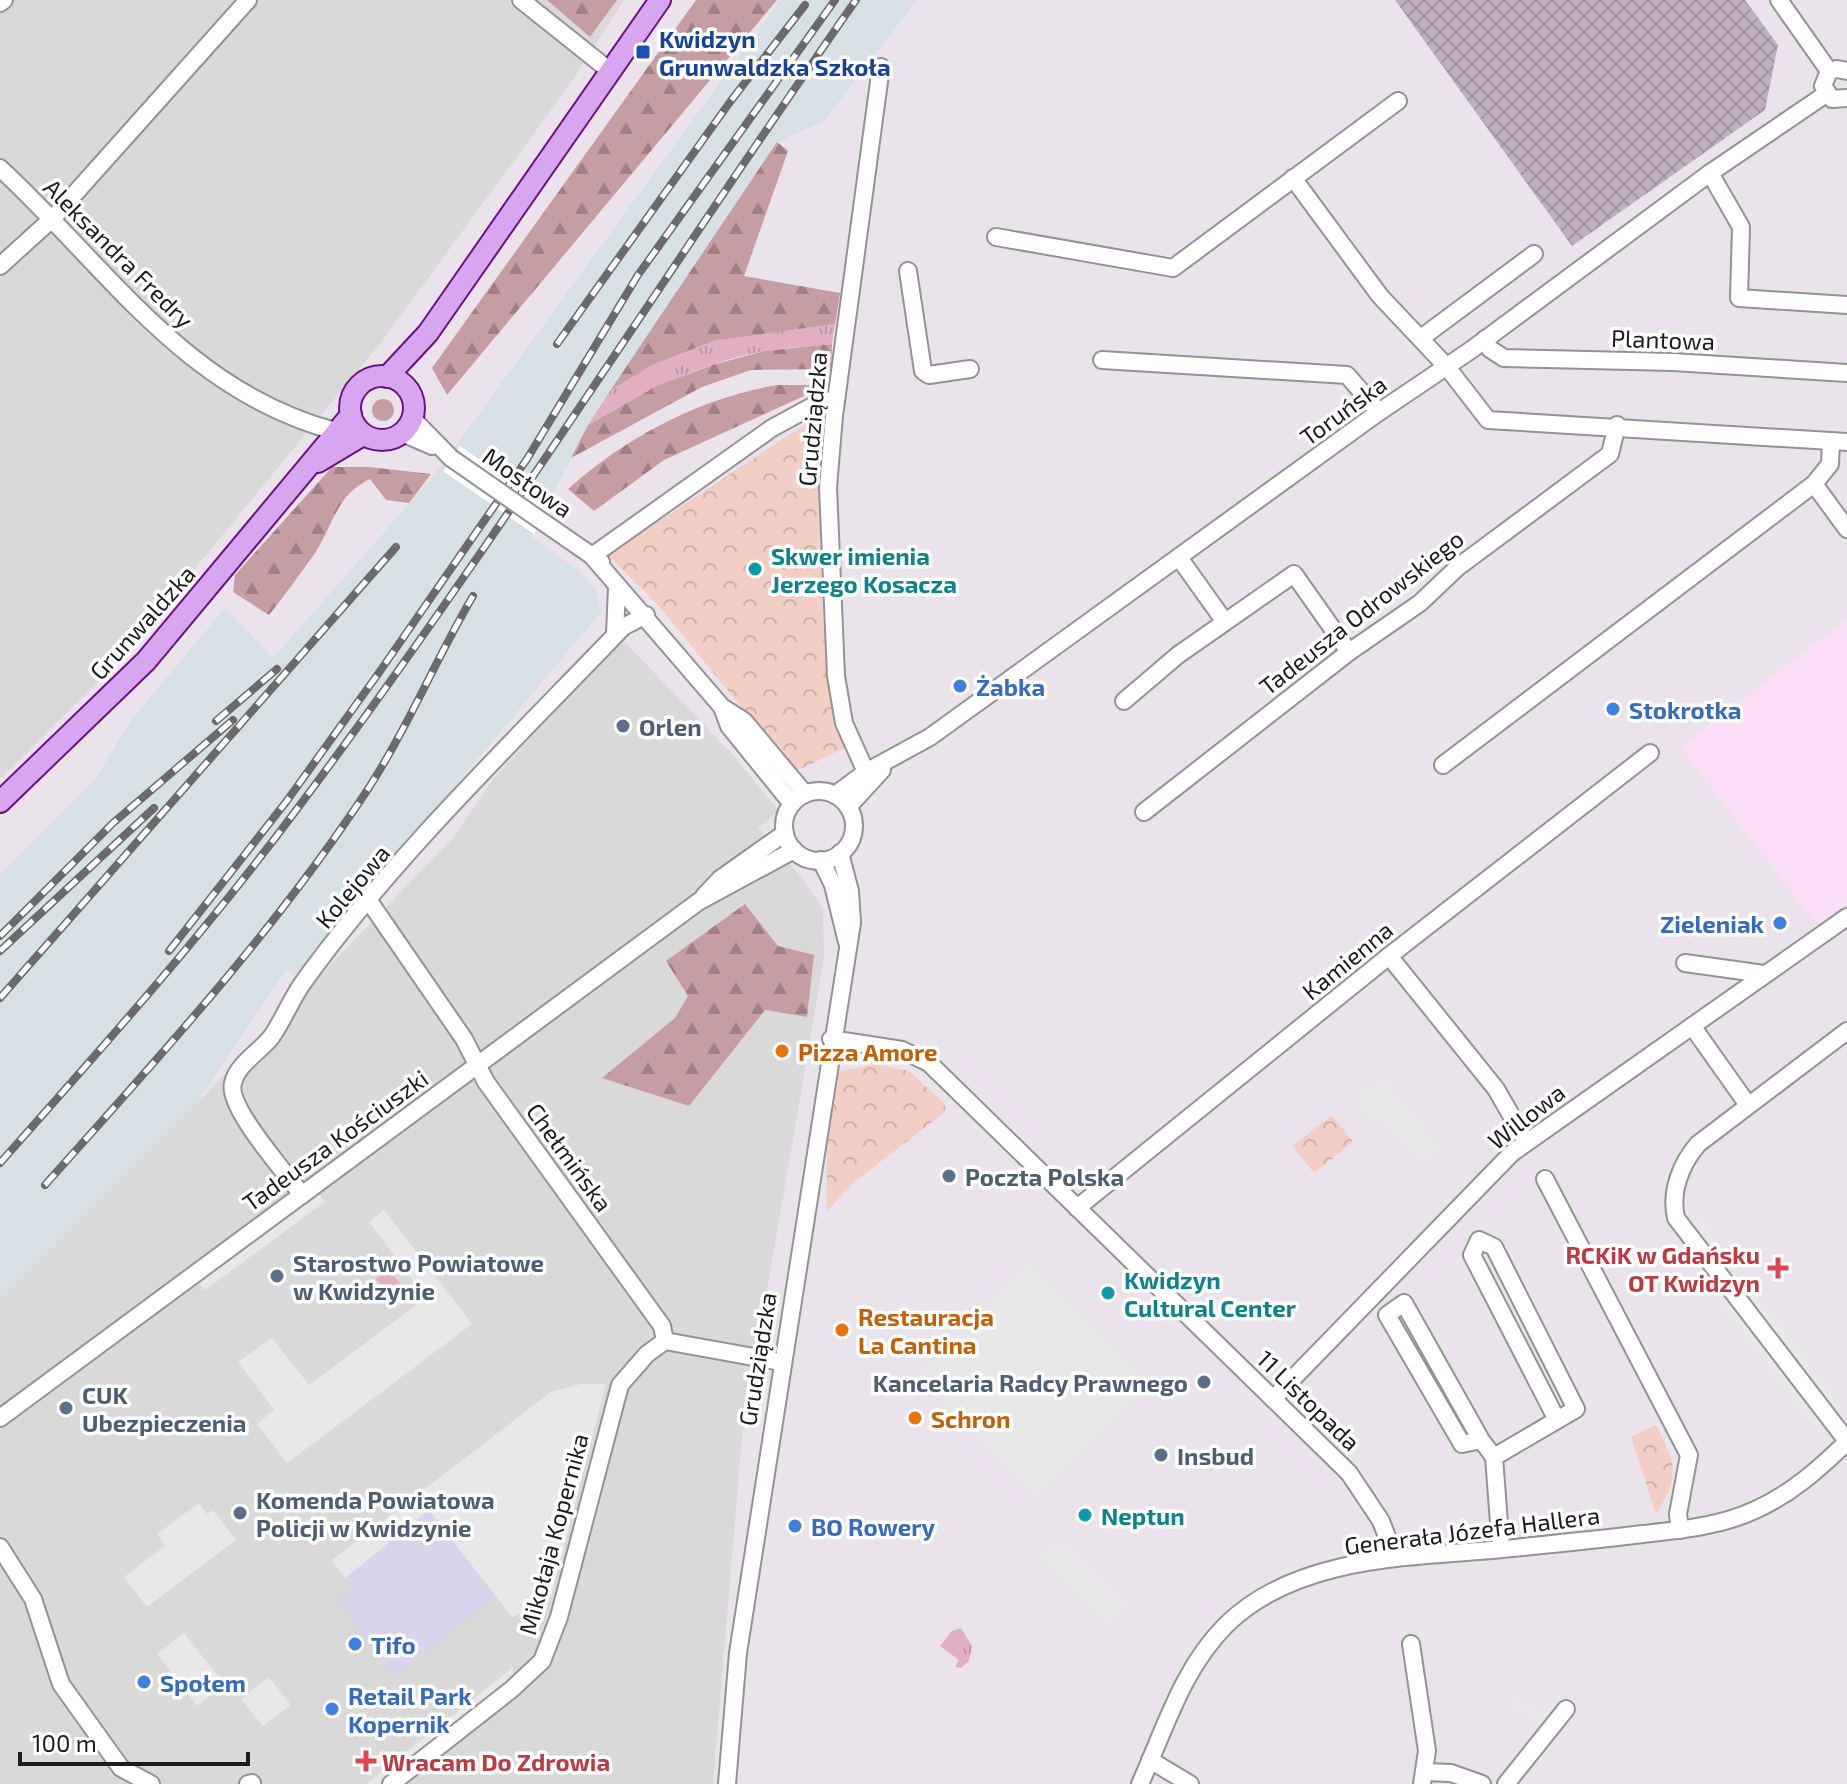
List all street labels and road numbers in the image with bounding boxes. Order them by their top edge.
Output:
street label: Aleksandra Fredry [38,172,200,334]
street label: Plantowa [1611,323,1715,355]
street label: Grudziądzka [792,351,832,487]
street label: Toruńska [1294,369,1392,451]
street label: Mostowa [478,441,578,523]
street label: Tadeusza Odrowskiego [1253,523,1469,701]
street label: Grunwaldzka [83,559,201,685]
street label: Kolejowa [309,838,395,934]
street label: Kamienna [1296,915,1398,1005]
street label: Tadeusza Kościuszki [237,1063,433,1217]
street label: Willowa [1482,1077,1570,1155]
street label: Chełmińska [521,1097,619,1217]
street label: Grudziądzka [732,1290,782,1428]
street label: 11 Listopada [1252,1344,1366,1456]
street label: Mikołaja Kopernika [512,1430,594,1638]
street label: Generała Józefa Hallera [1343,1500,1601,1560]

